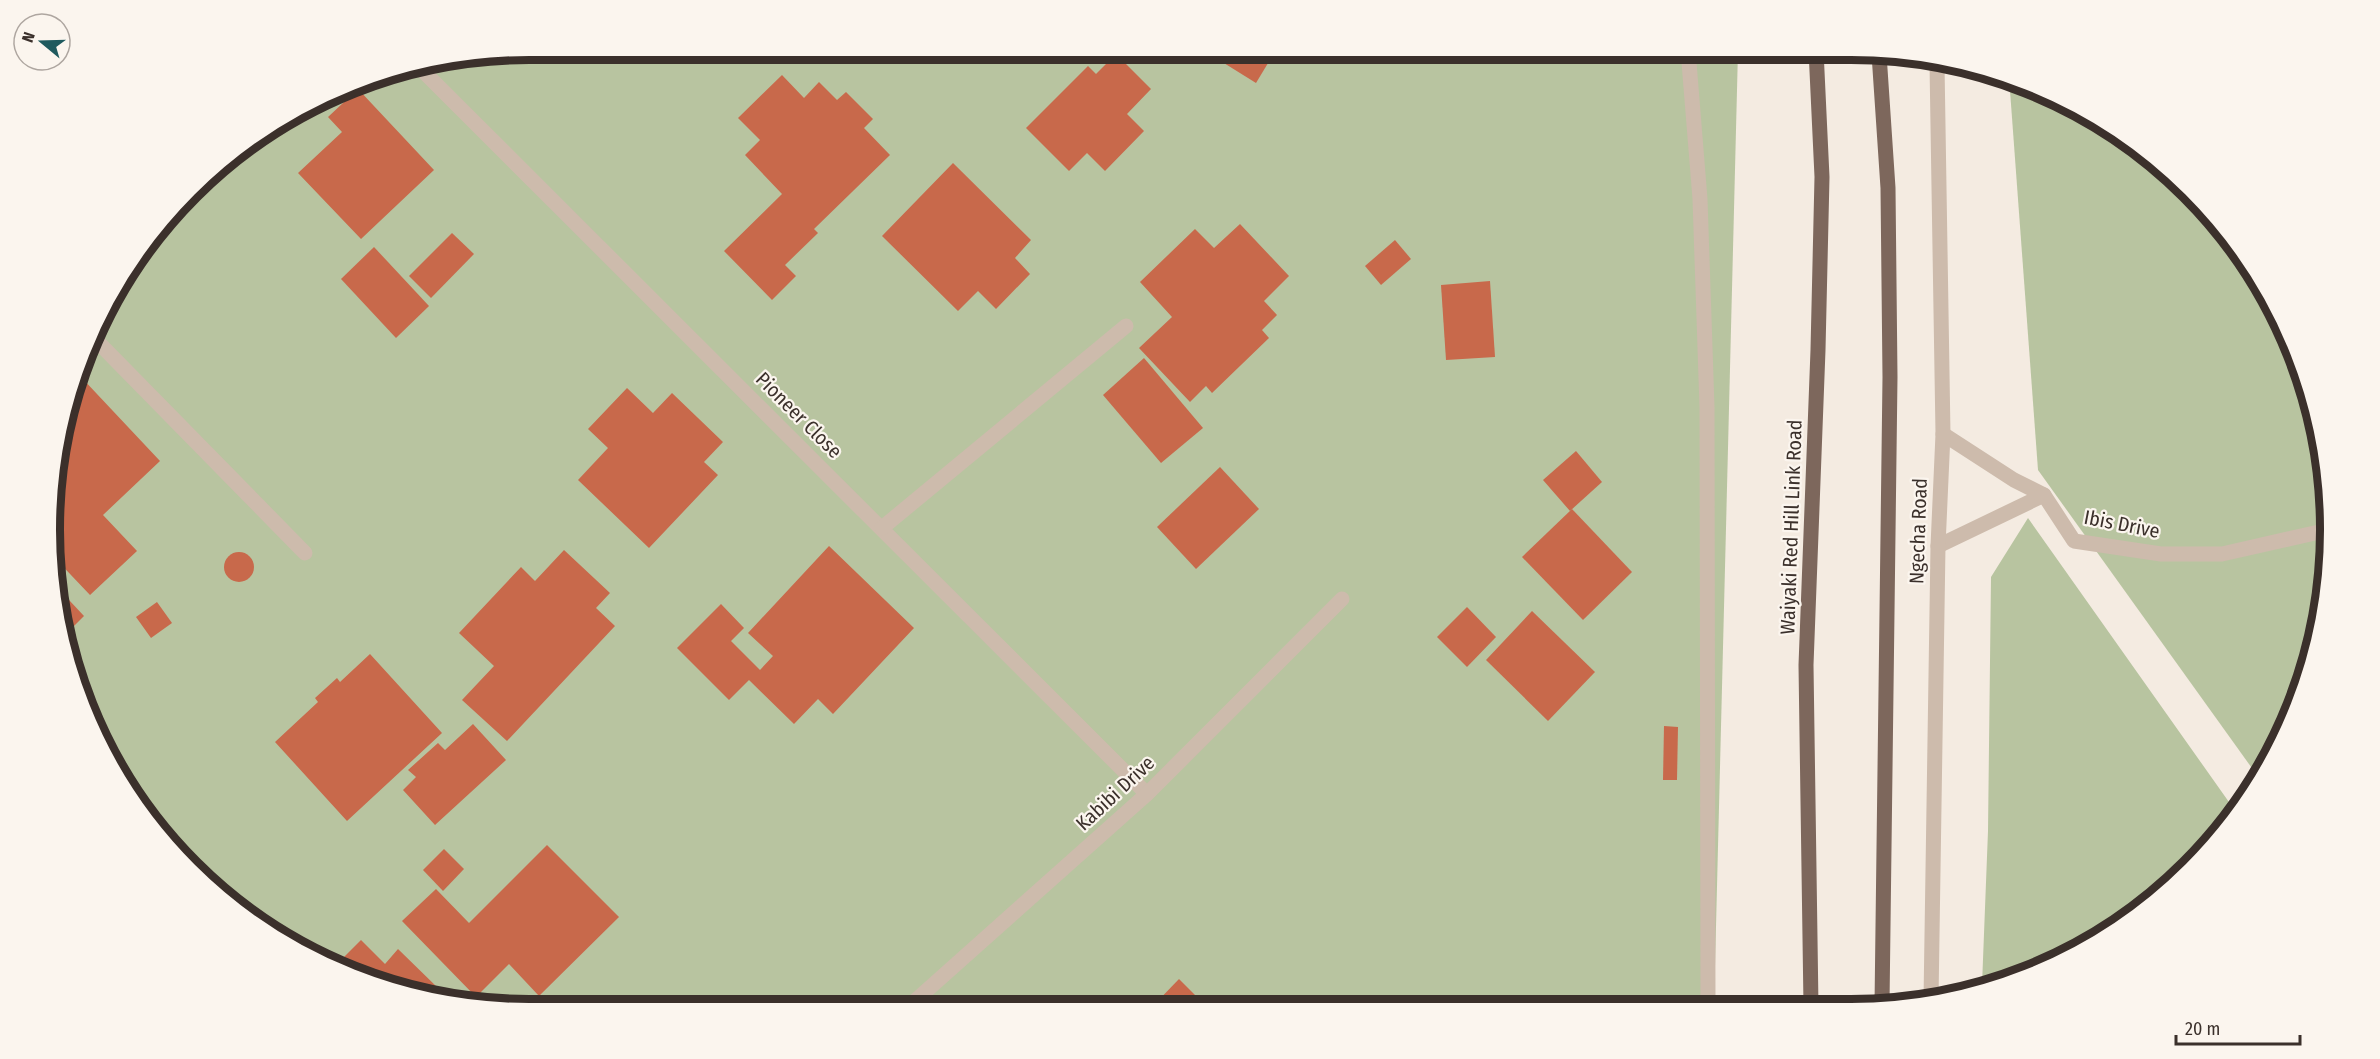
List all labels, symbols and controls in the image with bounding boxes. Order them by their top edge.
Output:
north arrow [12,12,72,72]
text: N [18,30,39,45]
street label: Pioneer Close [751,367,847,463]
street label: Waiyaki Red Hill Link Road [1775,419,1807,635]
street label: Ngecha Road [1904,478,1932,584]
street label: Ibis Drive [2082,505,2162,543]
street label: Kabibi Drive [1071,751,1159,835]
scale bar [2176,1008,2300,1046]
text: 20 m [2185,1018,2220,1040]

